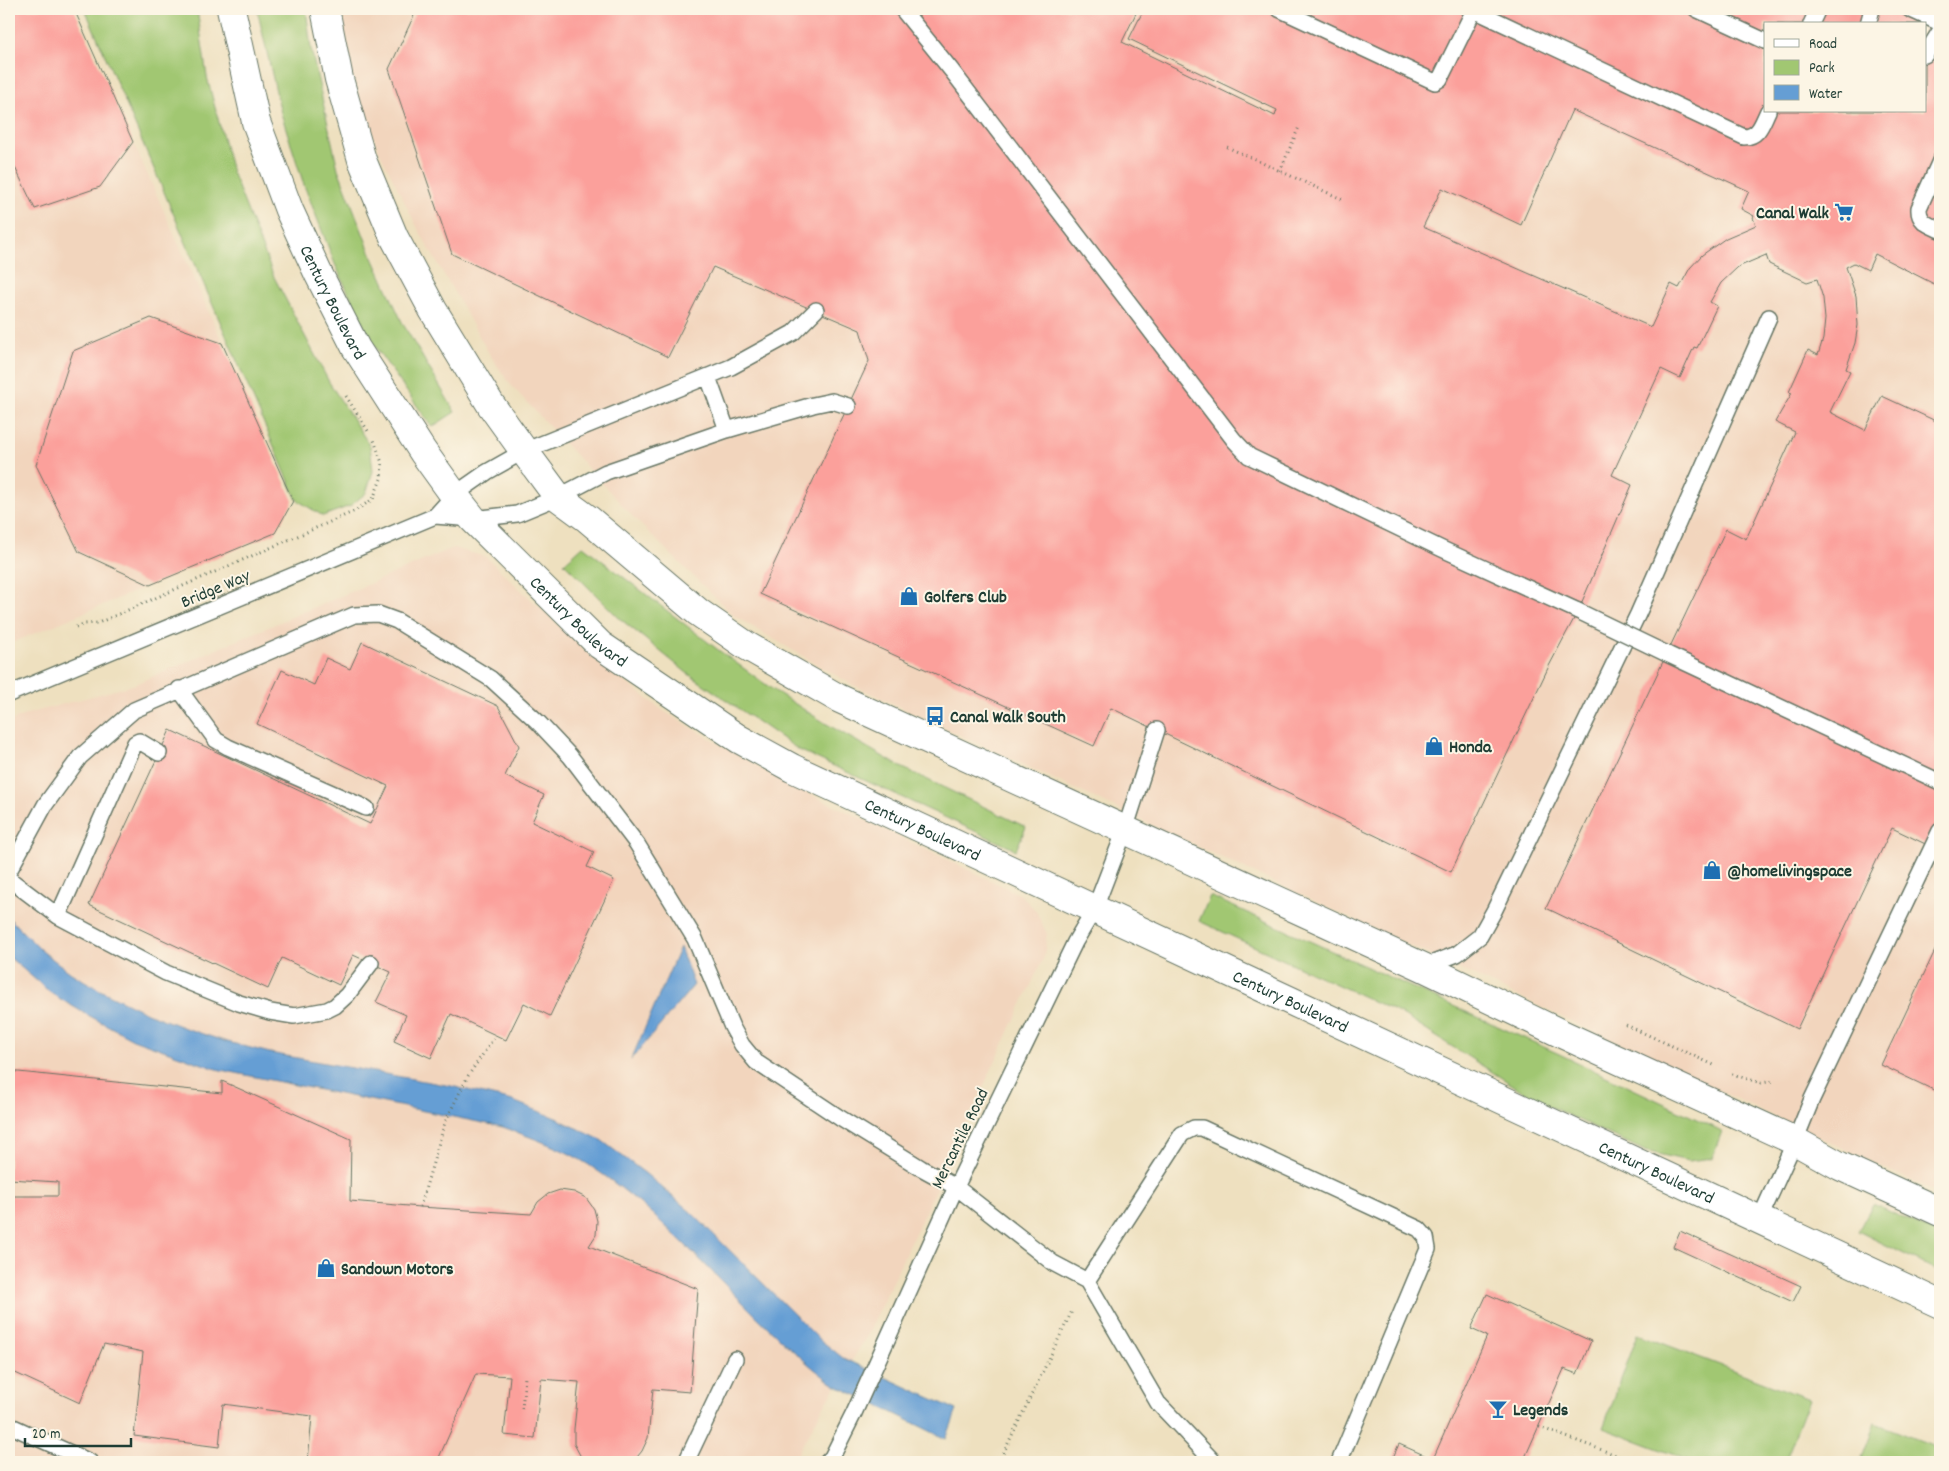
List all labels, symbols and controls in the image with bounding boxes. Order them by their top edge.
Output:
legend [1764,22,1926,112]
text: Road [1809,34,1837,56]
text: Park [1809,58,1835,80]
text: Water [1809,84,1843,106]
supermarket icon: Canal Walk [1833,201,1855,223]
place label: Canal Walk [1756,202,1830,227]
street label: Century Boulevard [292,242,371,366]
street label: Bridge Way [178,564,255,616]
street label: Century Boulevard [523,572,632,675]
shop icon: Golfers Club [898,585,920,607]
place label: Golfers Club [924,586,1007,611]
bus stop icon: Canal Walk South [924,705,946,727]
place label: Canal Walk South [950,706,1066,731]
shop icon: Honda [1423,735,1445,757]
place label: Honda [1449,736,1492,761]
street label: Century Boulevard [860,794,984,869]
shop icon: @homelivingspace [1701,859,1723,881]
place label: @homelivingspace [1727,860,1852,885]
street label: Century Boulevard [1228,965,1352,1041]
street label: Mercantile Road [926,1085,996,1194]
street label: Century Boulevard [1594,1136,1718,1212]
shop icon: Sandown Motors [315,1257,337,1279]
place label: Sandown Motors [341,1258,454,1283]
bar icon: Legends [1487,1398,1509,1420]
place label: Legends [1513,1399,1569,1424]
scale bar [25,1416,131,1448]
text: 20 m [32,1424,60,1446]

